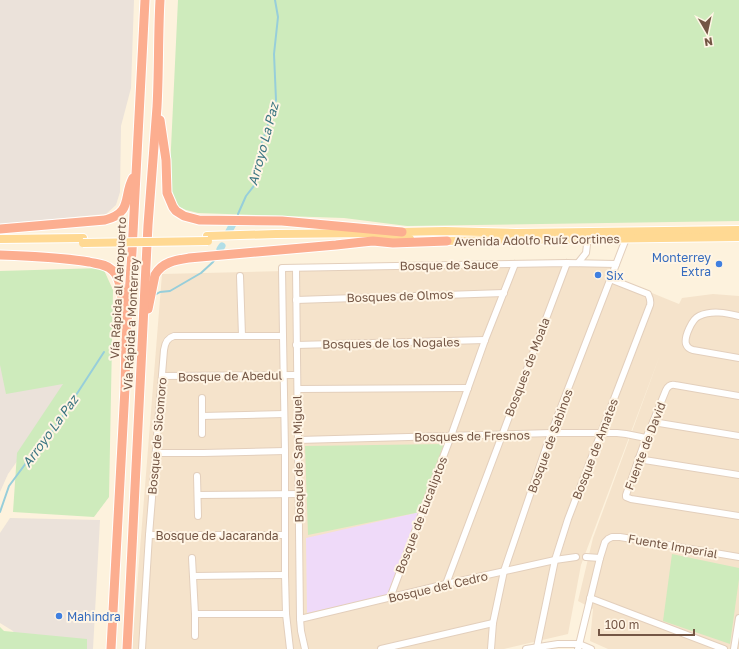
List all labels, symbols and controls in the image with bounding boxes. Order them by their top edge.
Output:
north arrow [687,12,727,52]
text: N [703,35,714,49]
water label: Arroyo La Paz [244,100,282,187]
street label: Vía Rápida al Aeropuerto [107,217,129,359]
street label: Avenida Adolfo Ruíz Cortines [454,231,620,249]
place label: Monterrey Extra [652,250,711,279]
street label: Vía Rápida a Monterrey [120,257,142,391]
street label: Bosque de Sauce [399,257,499,273]
marker: Monterrey Extra [714,259,724,269]
place label: Six [606,268,624,283]
marker: Six [593,270,603,280]
street label: Bosques de Olmos [346,287,454,305]
street label: Bosques de Moala [501,315,553,419]
street label: Bosques de los Nogales [322,334,460,352]
street label: Bosque de Abedul [178,368,282,384]
street label: Bosque de Sicomoro [144,377,170,495]
street label: Bosque de Sabinos [524,387,576,495]
water label: Arroyo La Paz [19,391,82,470]
street label: Bosque de San Miguel [289,395,307,523]
street label: Bosque de Amates [569,396,621,502]
street label: Fuente de David [621,400,669,492]
street label: Bosques de Fresnos [414,427,530,445]
street label: Bosque de Eucaliptos [392,454,450,576]
street label: Bosque de Jacaranda [155,528,279,543]
street label: Fuente Imperial [627,531,719,561]
street label: Bosque del Cedro [387,568,489,606]
place label: Mahindra [67,609,121,624]
marker: Mahindra [54,611,64,621]
scale bar [599,611,694,637]
text: 100 m [605,617,639,632]

